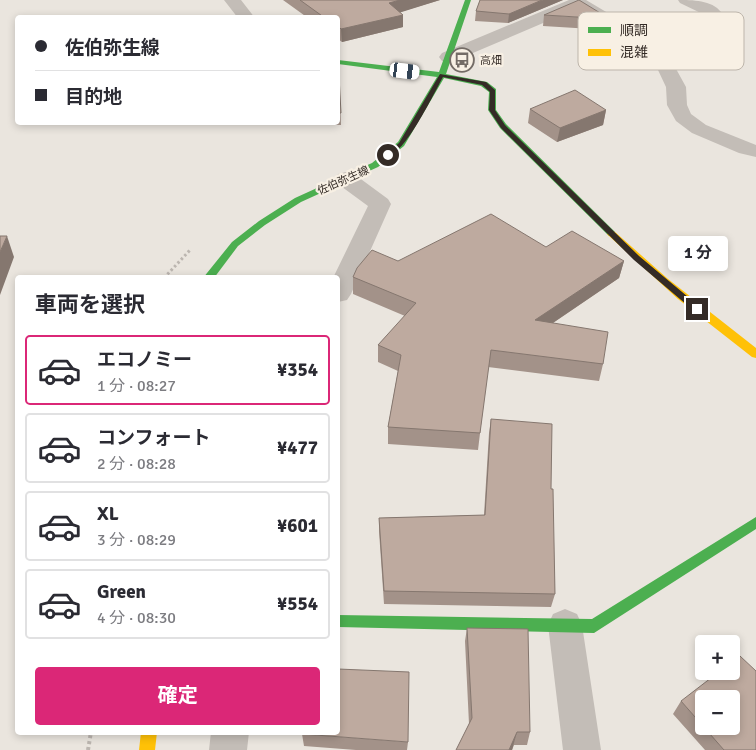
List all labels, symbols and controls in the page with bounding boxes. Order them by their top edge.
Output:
legend [578,12,744,70]
text: 順調 [620,22,648,39]
text: 佐伯弥生線 [65,36,160,60]
text: 混雑 [620,44,648,61]
bus stop icon: 高畑 [449,47,475,73]
place label: 高畑 [480,54,502,67]
car [389,62,420,80]
text: 目的地 [65,85,122,109]
route start [377,144,399,166]
street label: 佐伯弥生線 [315,163,371,198]
callout: 1 分 [667,236,727,272]
text: 1 分 [684,243,712,263]
text: 車両を選択 [35,291,145,318]
route end [686,298,708,320]
icon: car [37,348,82,393]
text: エコノミー [97,348,192,372]
text: ¥354 [277,358,318,382]
text: 1 分 · 08:27 [97,376,176,396]
icon: car [37,426,82,471]
text: コンフォート [97,426,210,450]
text: ¥477 [277,436,318,460]
text: 2 分 · 08:28 [97,454,176,474]
text: XL [97,502,119,526]
icon: car [37,504,82,549]
text: ¥601 [277,514,318,538]
text: 3 分 · 08:29 [97,530,176,550]
text: Green [97,580,146,604]
icon: car [37,582,82,627]
text: ¥554 [277,592,318,616]
text: 4 分 · 08:30 [97,608,176,628]
map controls [695,635,740,735]
button: + [695,635,740,680]
button: 確定 [35,667,320,725]
button: − [695,690,740,735]

